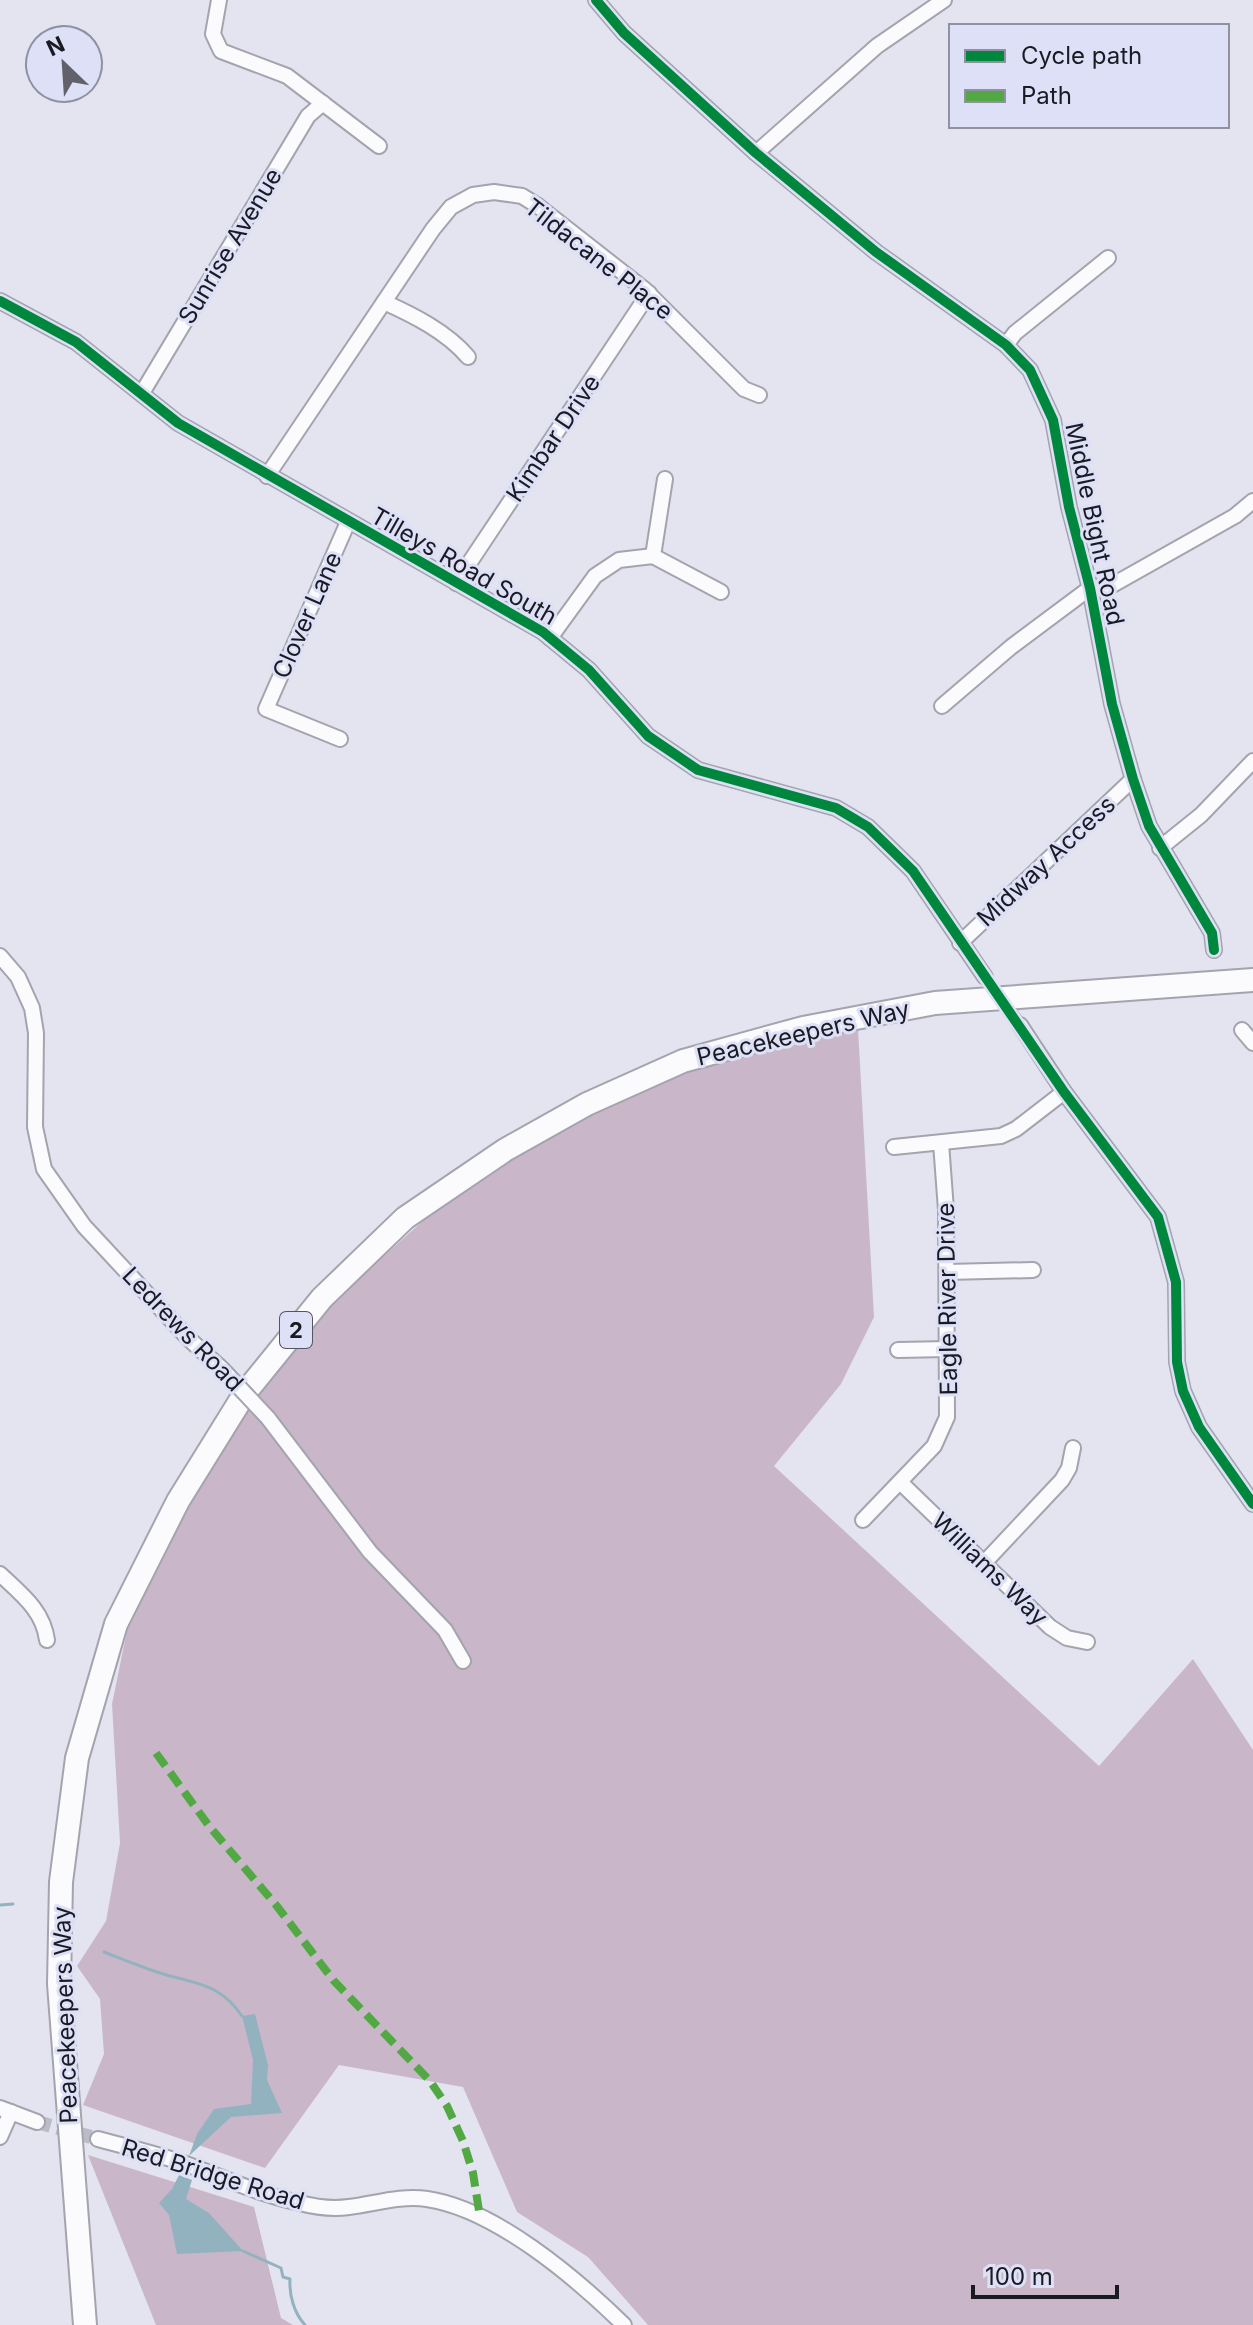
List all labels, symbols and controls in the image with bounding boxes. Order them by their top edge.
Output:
north arrow [24,24,104,104]
legend [949,24,1229,128]
text: N [42,31,69,61]
text: Cycle path [1021,41,1142,70]
text: Path [1021,81,1072,110]
street label: Sunrise Avenue [172,163,288,329]
street label: Tildacane Place [519,192,679,326]
street label: Kimbar Drive [500,369,606,507]
street label: Middle Bight Road [1059,420,1131,628]
street label: Tilleys Road South [366,501,562,631]
street label: Clover Lane [266,547,348,683]
street label: Midway Access [971,790,1121,932]
street label: Peacekeepers Way [694,994,912,1072]
street label: Eagle River Drive [931,1202,963,1396]
street label: Ledrews Road [117,1261,249,1397]
road number: 2 [280,1312,312,1348]
street label: Williams Way [926,1507,1054,1631]
street label: Peacekeepers Way [47,1906,83,2124]
street label: Red Bridge Road [118,2132,308,2216]
scale bar [973,2249,1117,2299]
text: 100 m [985,2262,1053,2291]

